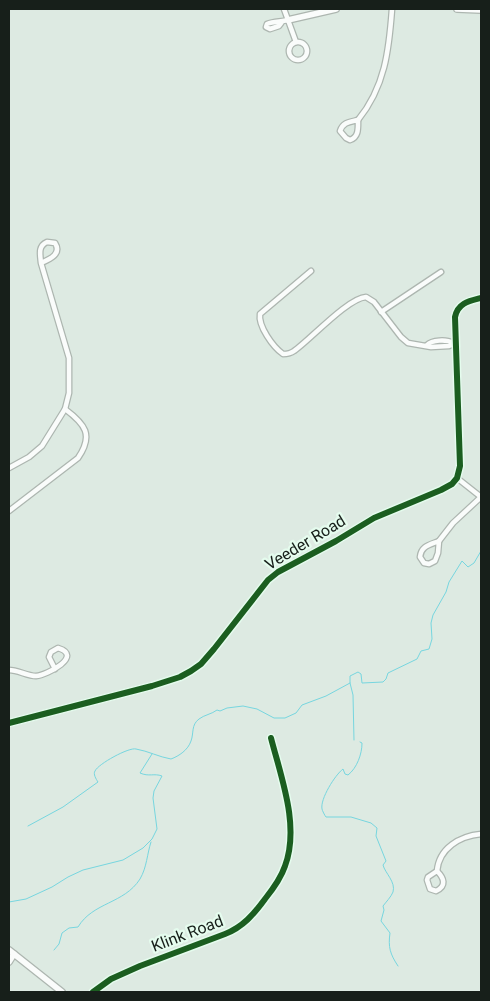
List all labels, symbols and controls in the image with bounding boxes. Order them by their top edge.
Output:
street label: Veeder Road [262,511,349,574]
street label: Klink Road [149,911,226,956]

